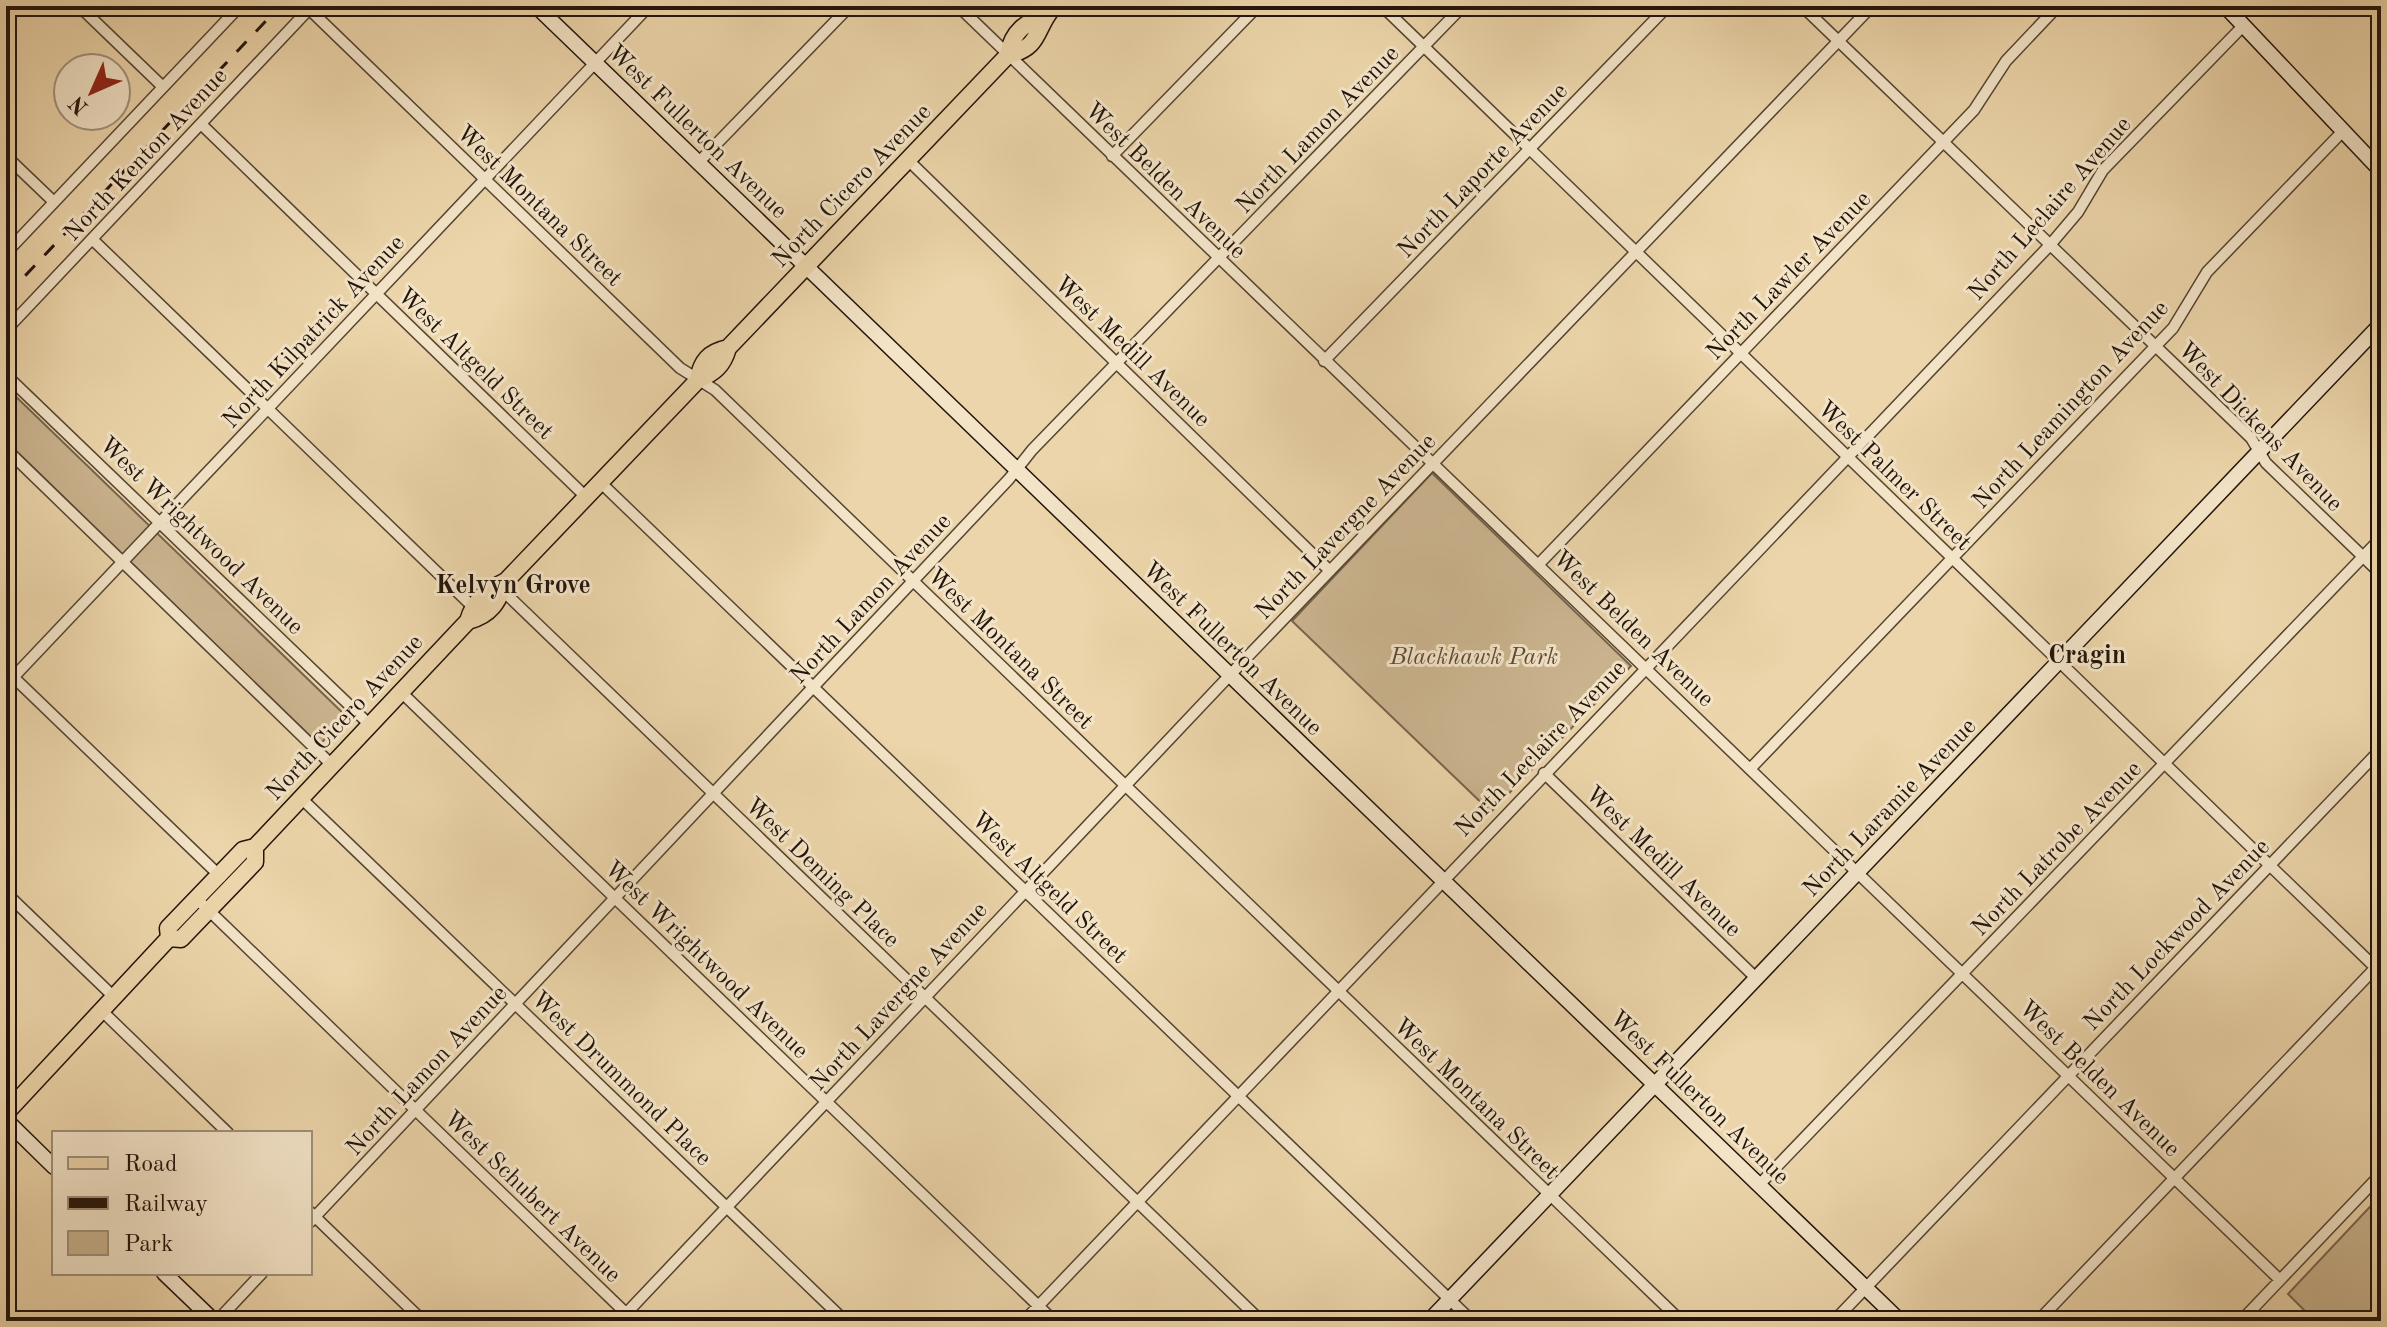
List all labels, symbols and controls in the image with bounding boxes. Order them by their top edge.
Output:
street label: West Fullerton Avenue [602,41,791,224]
street label: North Lamon Avenue [1232,42,1405,219]
north arrow [52,52,132,132]
street label: North Kenton Avenue [57,61,233,247]
street label: North Laporte Avenue [1394,79,1573,263]
street label: West Belden Avenue [1079,99,1250,264]
street label: North Cicero Avenue [768,100,936,273]
street label: North Leclaire Avenue [1964,113,2137,306]
street label: West Montana Street [451,121,626,292]
street label: North Lawler Avenue [1703,187,1876,366]
street label: North Kilpatrick Avenue [219,231,410,434]
street label: West Medill Avenue [1049,272,1214,433]
street label: West Altgeld Street [392,284,557,445]
street label: North Leamington Avenue [1969,297,2174,514]
street label: West Dickens Avenue [2173,338,2346,517]
street label: West Palmer Street [1812,397,1975,556]
street label: North Lavergne Avenue [1252,430,1441,625]
street label: West Wrightwood Avenue [94,433,307,640]
street label: North Lamon Avenue [787,510,956,689]
street label: West Belden Avenue [1547,547,1718,712]
street label: West Fullerton Avenue [1137,558,1326,741]
street label: West Montana Street [922,564,1097,735]
district label: Kelvyn Grove [435,573,591,599]
street label: North Cicero Avenue [263,631,428,806]
district label: Cragin [2048,643,2126,669]
park label: Blackhawk Park [1389,646,1558,670]
street label: North Leclaire Avenue [1451,657,1632,842]
street label: North Laramie Avenue [1799,715,1982,902]
street label: North Latrobe Avenue [1968,757,2147,941]
street label: West Medill Avenue [1580,782,1745,943]
street label: West Deming Place [740,794,903,953]
street label: West Altgeld Street [966,808,1131,969]
street label: North Lockwood Avenue [2080,835,2275,1036]
street label: West Wrightwood Avenue [599,857,812,1064]
street label: North Lavergne Avenue [806,899,993,1096]
street label: North Lamon Avenue [343,982,512,1161]
street label: West Drummond Place [526,988,715,1171]
street label: West Belden Avenue [2013,997,2184,1162]
street label: West Fullerton Avenue [1604,1007,1793,1190]
street label: West Montana Street [1388,1014,1563,1185]
street label: West Schubert Avenue [439,1107,625,1288]
legend [52,1131,312,1275]
text: Road [124,1153,177,1177]
text: Railway [124,1193,208,1217]
text: Park [124,1233,173,1257]

